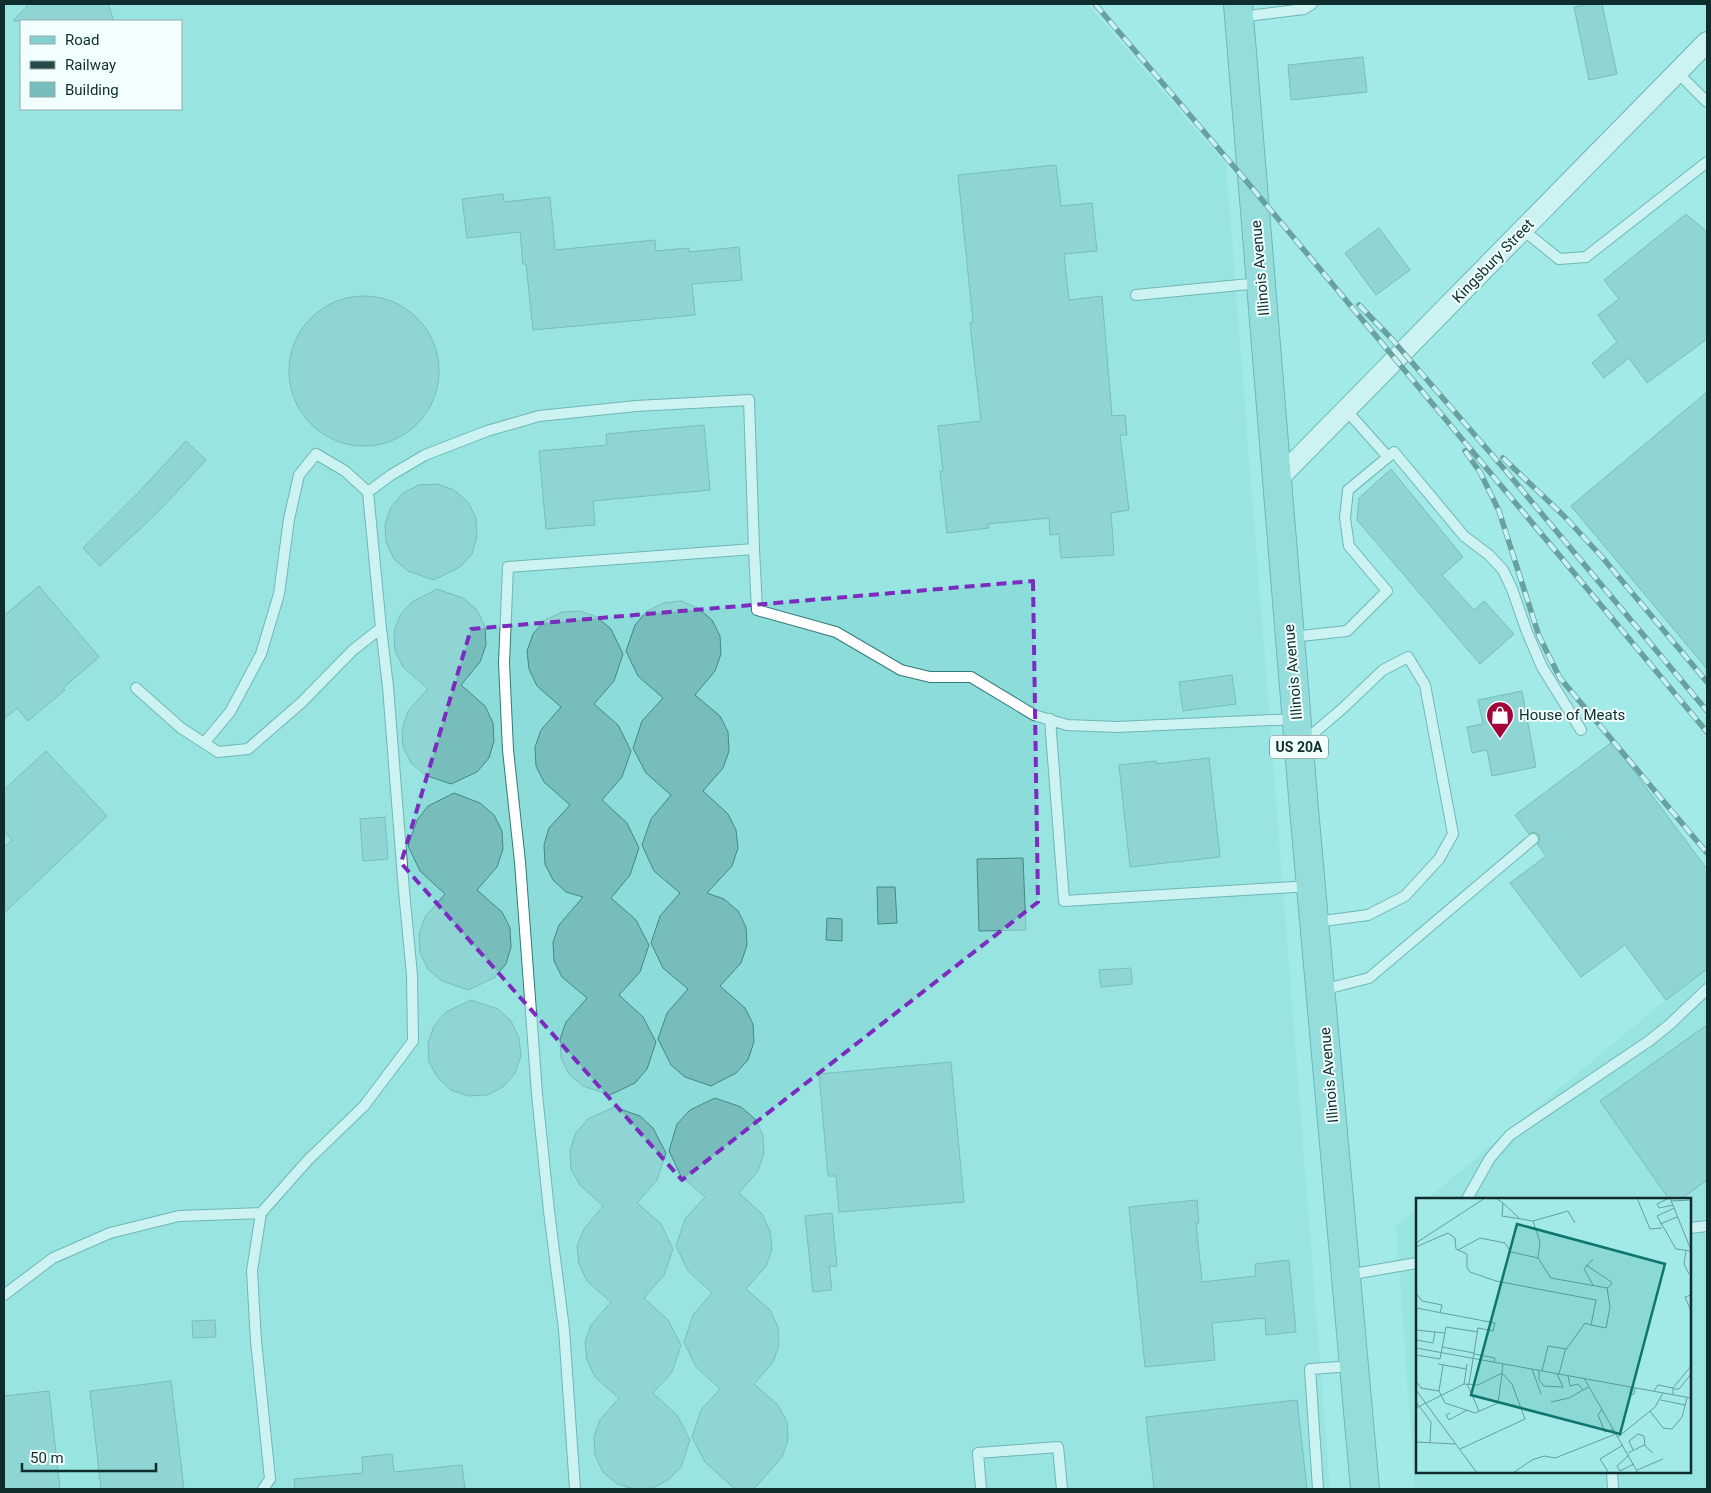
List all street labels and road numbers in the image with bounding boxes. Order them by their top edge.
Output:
street label: Kingsbury Street [1448,215,1538,307]
street label: Illinois Avenue [1247,219,1273,317]
street label: Illinois Avenue [1280,623,1306,721]
road number: US 20A [1270,736,1328,759]
street label: Illinois Avenue [1316,1026,1342,1124]

